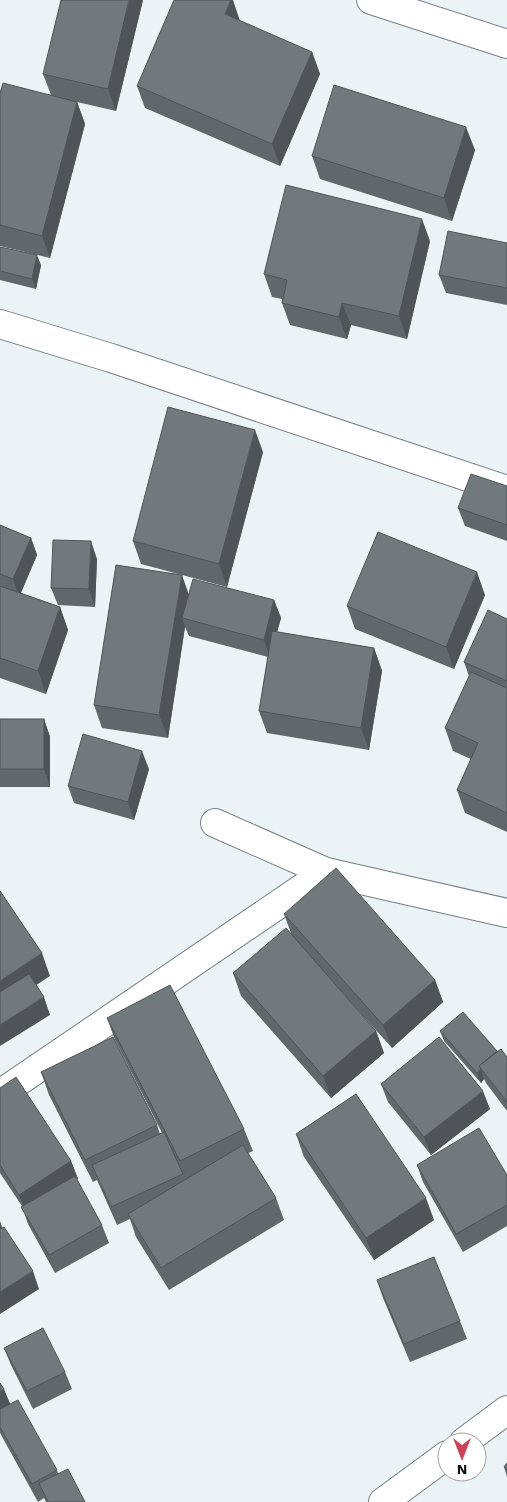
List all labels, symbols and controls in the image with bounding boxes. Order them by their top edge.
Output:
north arrow [437,1432,487,1482]
text: N [457,1462,467,1478]

